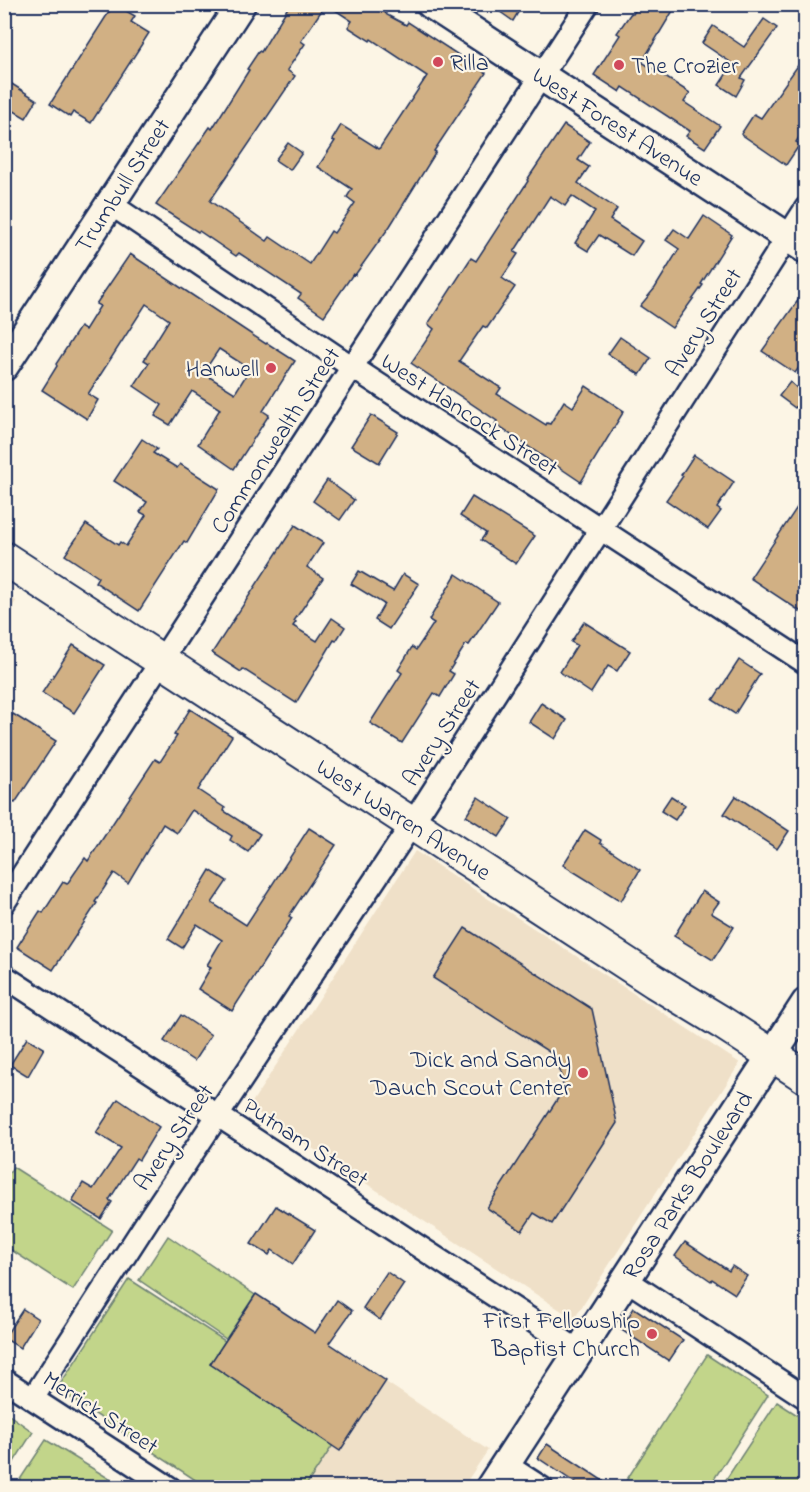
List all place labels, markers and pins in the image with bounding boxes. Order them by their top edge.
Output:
place label: Rilla [450,47,489,82]
place label: The Crozier [631,50,739,85]
marker: Rilla [431,55,445,69]
marker: The Crozier [612,58,626,72]
place label: Hanwell [186,353,259,388]
marker: Hanwell [264,361,278,375]
place label: Dick and Sandy Dauch Scout Center [369,1044,572,1107]
marker: Dick and Sandy Dauch Scout Center [576,1066,590,1080]
place label: First Fellowship Baptist Church [482,1305,640,1368]
marker: First Fellowship Baptist Church [645,1327,659,1341]

